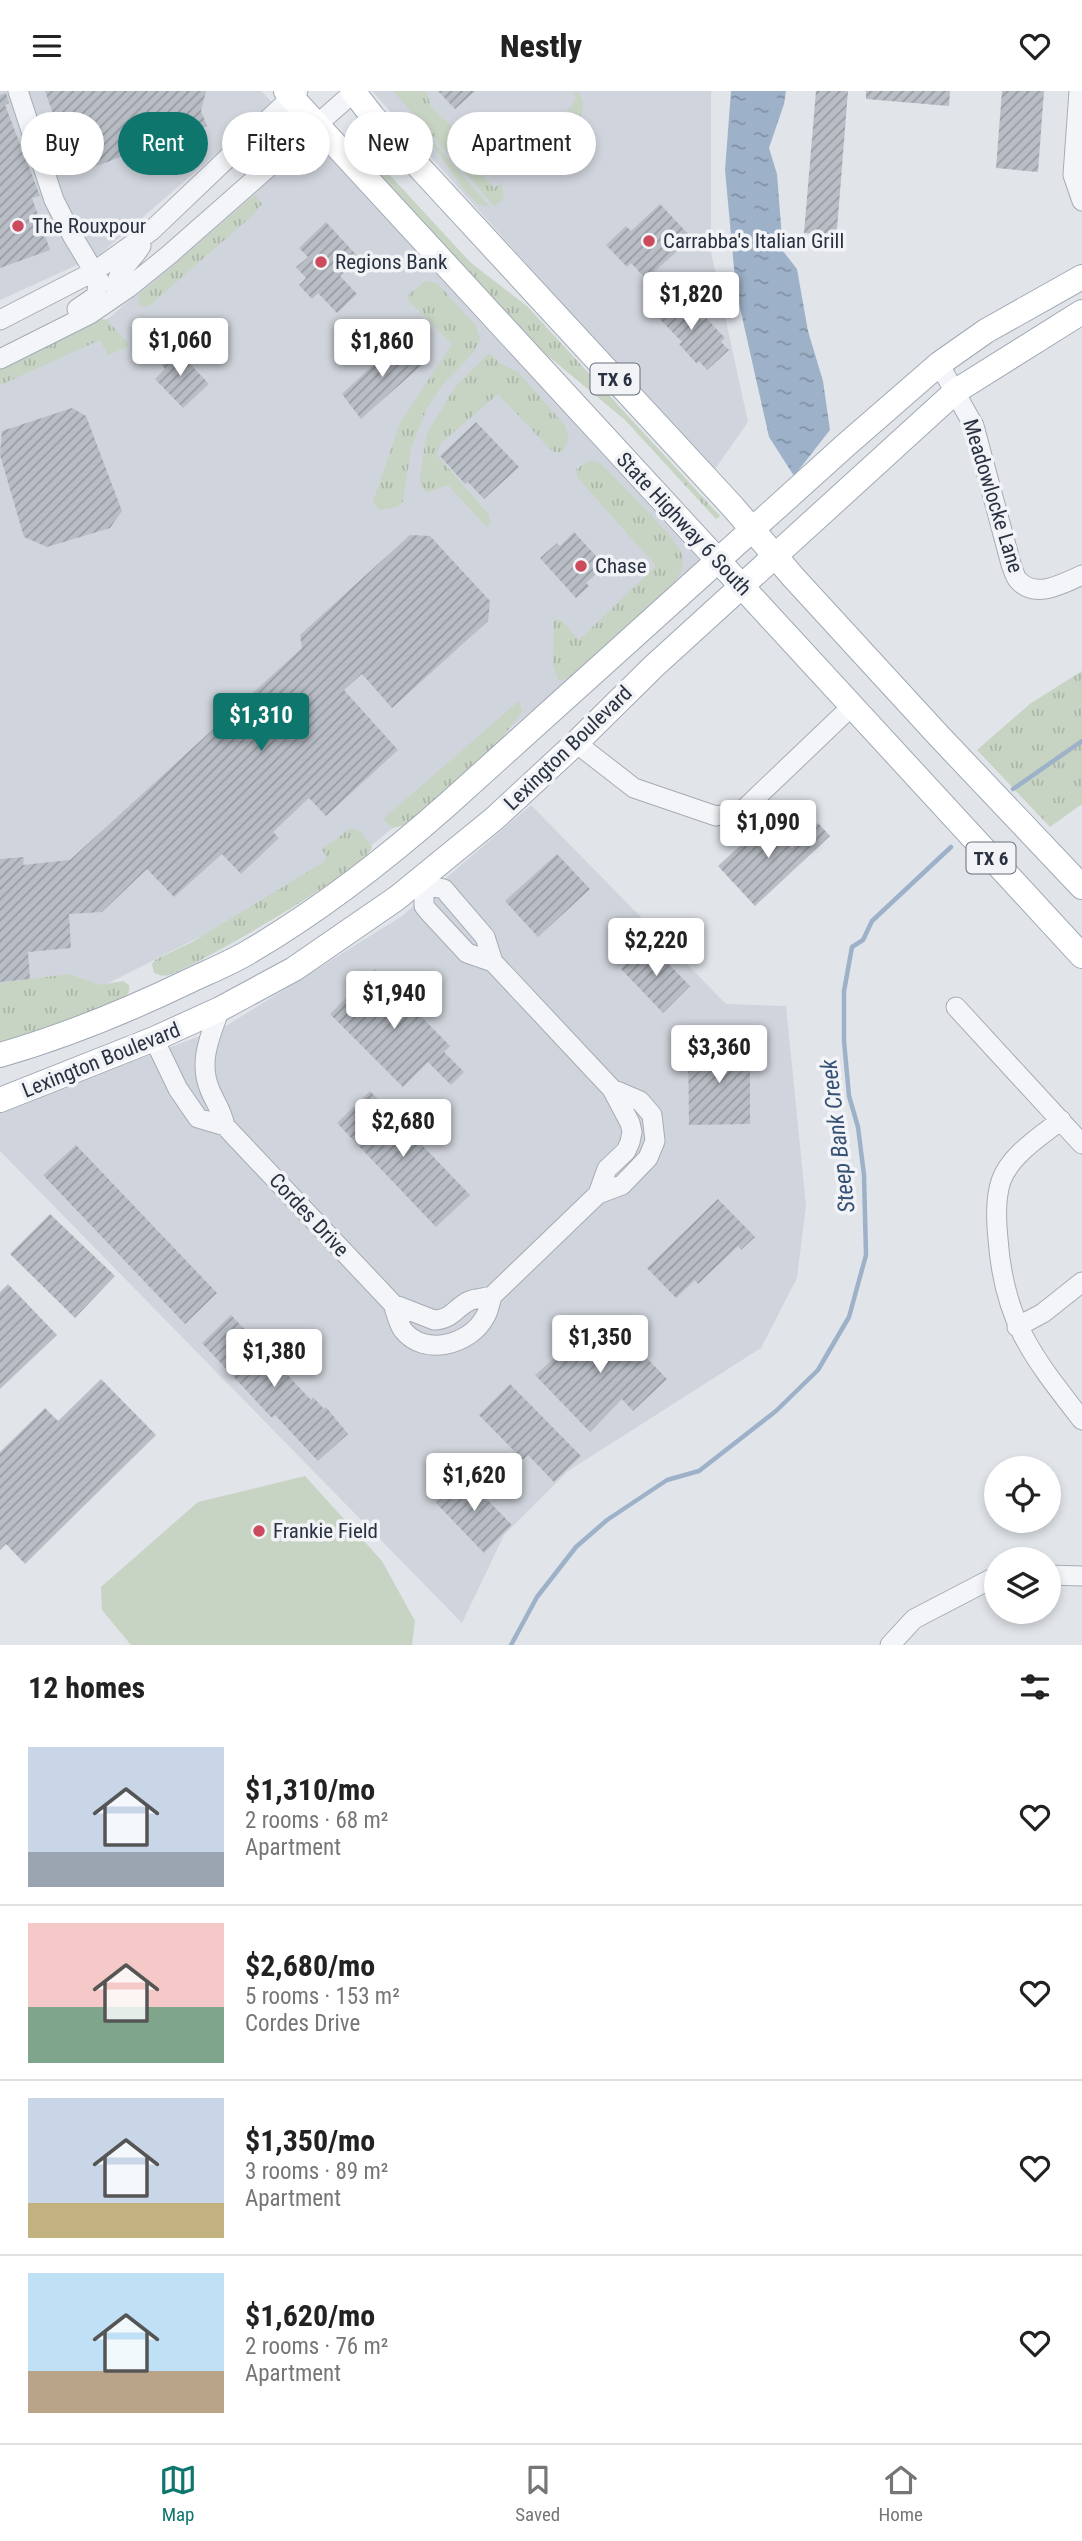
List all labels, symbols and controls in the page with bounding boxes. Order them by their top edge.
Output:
icon: menu [28,27,66,65]
text: Nestly [500,27,582,65]
icon: heart [1016,27,1054,65]
chip: Buy [21,112,104,175]
chip: Rent [118,112,208,175]
chip: Filters [222,112,330,175]
chip: New [344,112,433,175]
chip: Apartment [447,112,596,175]
place label: The Rouxpour [32,214,146,238]
marker: The Rouxpour [10,218,26,234]
place label: Carrabba's Italian Grill [663,229,844,253]
marker: Carrabba's Italian Grill [641,233,657,249]
place label: Regions Bank [335,250,448,274]
marker: Regions Bank [313,254,329,270]
pin: $1,820 [634,273,748,332]
text: $1,820 [659,281,723,308]
pin: $1,060 [123,319,237,378]
pin: $1,860 [325,320,439,379]
text: $1,060 [148,327,212,354]
text: $1,860 [350,328,414,355]
road number: TX 6 [590,363,640,395]
street label: Meadowlocke Lane [958,416,1028,576]
street label: State Highway 6 South [612,448,756,600]
place label: Chase [595,554,647,578]
marker: Chase [573,558,589,574]
street label: Lexington Boulevard [499,681,637,815]
pin: $1,310 [204,693,318,753]
text: $1,310 [229,702,293,729]
pin: $1,090 [711,801,825,860]
text: $1,090 [736,809,800,836]
road number: TX 6 [967,843,1016,873]
pin: $2,220 [599,919,713,978]
text: $2,220 [624,927,688,954]
pin: $1,940 [337,971,451,1031]
text: $1,940 [362,980,426,1007]
street label: Lexington Boulevard [19,1017,183,1103]
pin: $3,360 [662,1025,776,1085]
text: $3,360 [687,1034,751,1061]
water label: Steep Bank Creek [815,1057,861,1214]
pin: $2,680 [346,1100,460,1159]
text: $2,680 [371,1108,435,1135]
street label: Cordes Drive [264,1168,354,1262]
pin: $1,350 [543,1315,657,1375]
text: $1,350 [568,1324,632,1351]
pin: $1,380 [217,1329,331,1389]
text: $1,380 [242,1338,306,1365]
pin: $1,620 [417,1453,531,1513]
map controls [984,1456,1061,1624]
button: locate [984,1456,1061,1533]
text: $1,620 [442,1462,506,1489]
place label: Frankie Field [273,1519,378,1543]
marker: Frankie Field [251,1523,267,1539]
button: layers [984,1547,1061,1624]
icon: filters [1016,1668,1054,1706]
text: 12 homes [28,1670,145,1705]
text: $1,310/mo [245,1772,375,1807]
icon: home [84,1775,168,1859]
icon: heart [1016,1798,1054,1836]
text: 2 rooms · 68 m² [245,1807,388,1834]
text: Apartment [245,1834,341,1861]
text: $2,680/mo [245,1948,375,1983]
icon: home [84,1951,168,2035]
icon: heart [1016,1974,1054,2012]
text: 5 rooms · 153 m² [245,1983,400,2010]
text: Cordes Drive [245,2010,360,2037]
text: $1,350/mo [245,2123,375,2158]
icon: home [84,2126,168,2210]
icon: heart [1016,2149,1054,2187]
text: 3 rooms · 89 m² [245,2158,388,2185]
text: Apartment [245,2185,341,2212]
text: $1,620/mo [245,2298,375,2333]
icon: home [84,2301,168,2385]
icon: heart [1016,2324,1054,2362]
text: 2 rooms · 76 m² [245,2333,388,2360]
text: Apartment [245,2360,341,2387]
tab: Map [159,2461,197,2526]
tab: Saved [515,2461,560,2526]
tab: Home [878,2461,923,2526]

